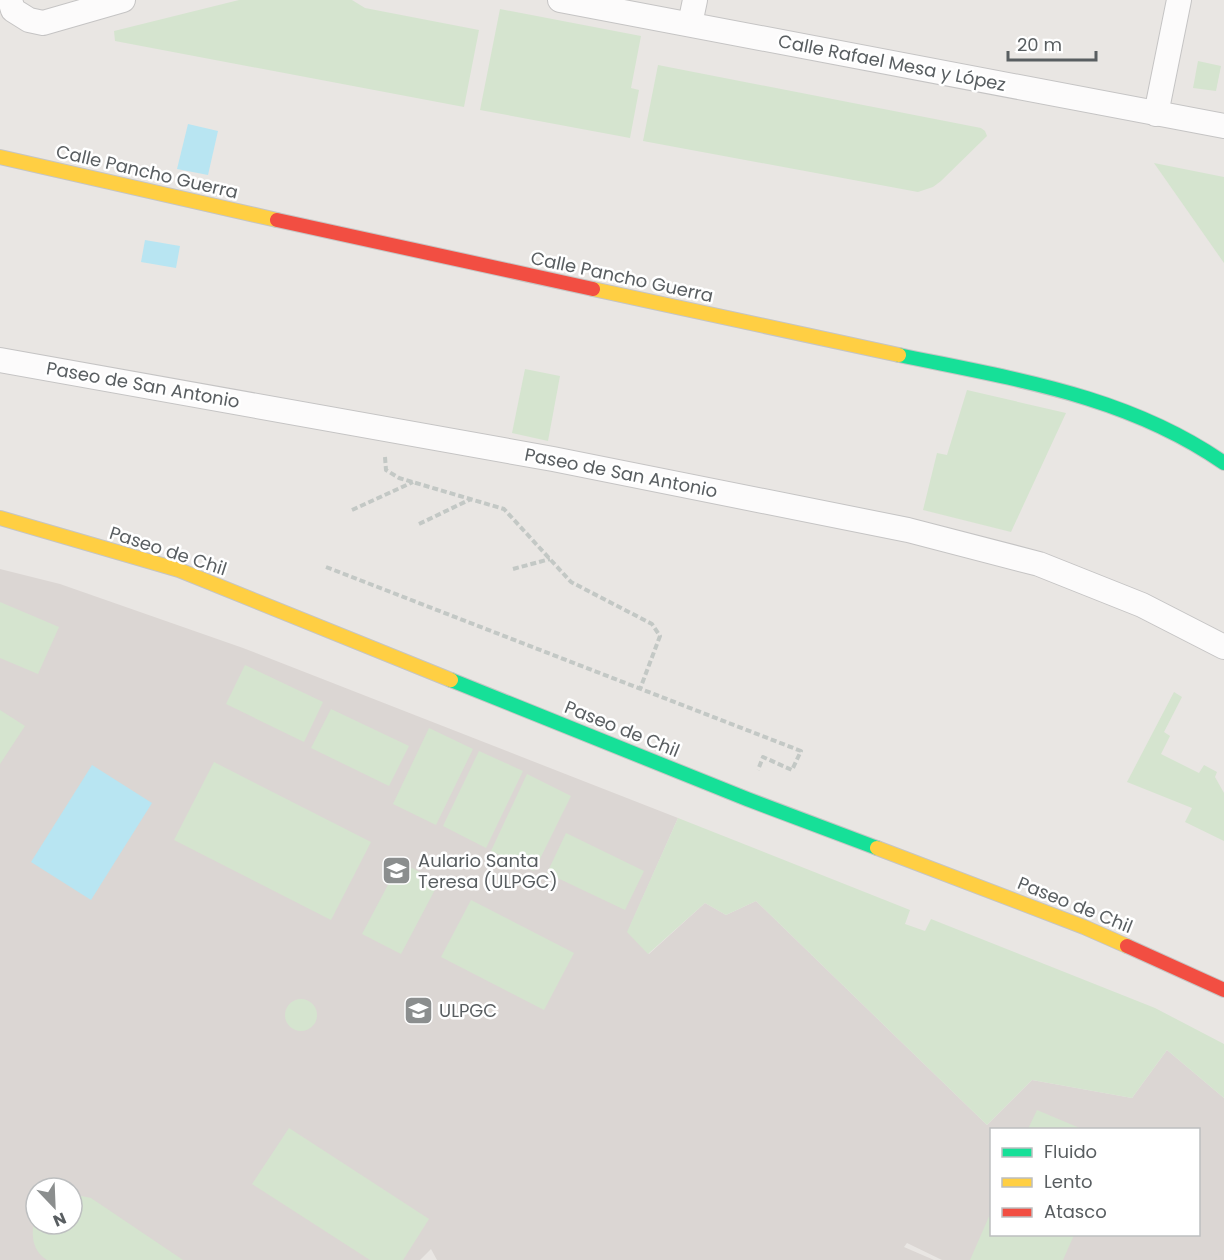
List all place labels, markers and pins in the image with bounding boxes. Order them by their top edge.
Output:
place label: Aulario Santa Teresa (ULPGC) [418,848,558,894]
school or university icon: Aulario Santa Teresa (ULPGC) [381,855,413,887]
school or university icon: ULPGC [402,995,434,1027]
place label: ULPGC [439,998,497,1023]

